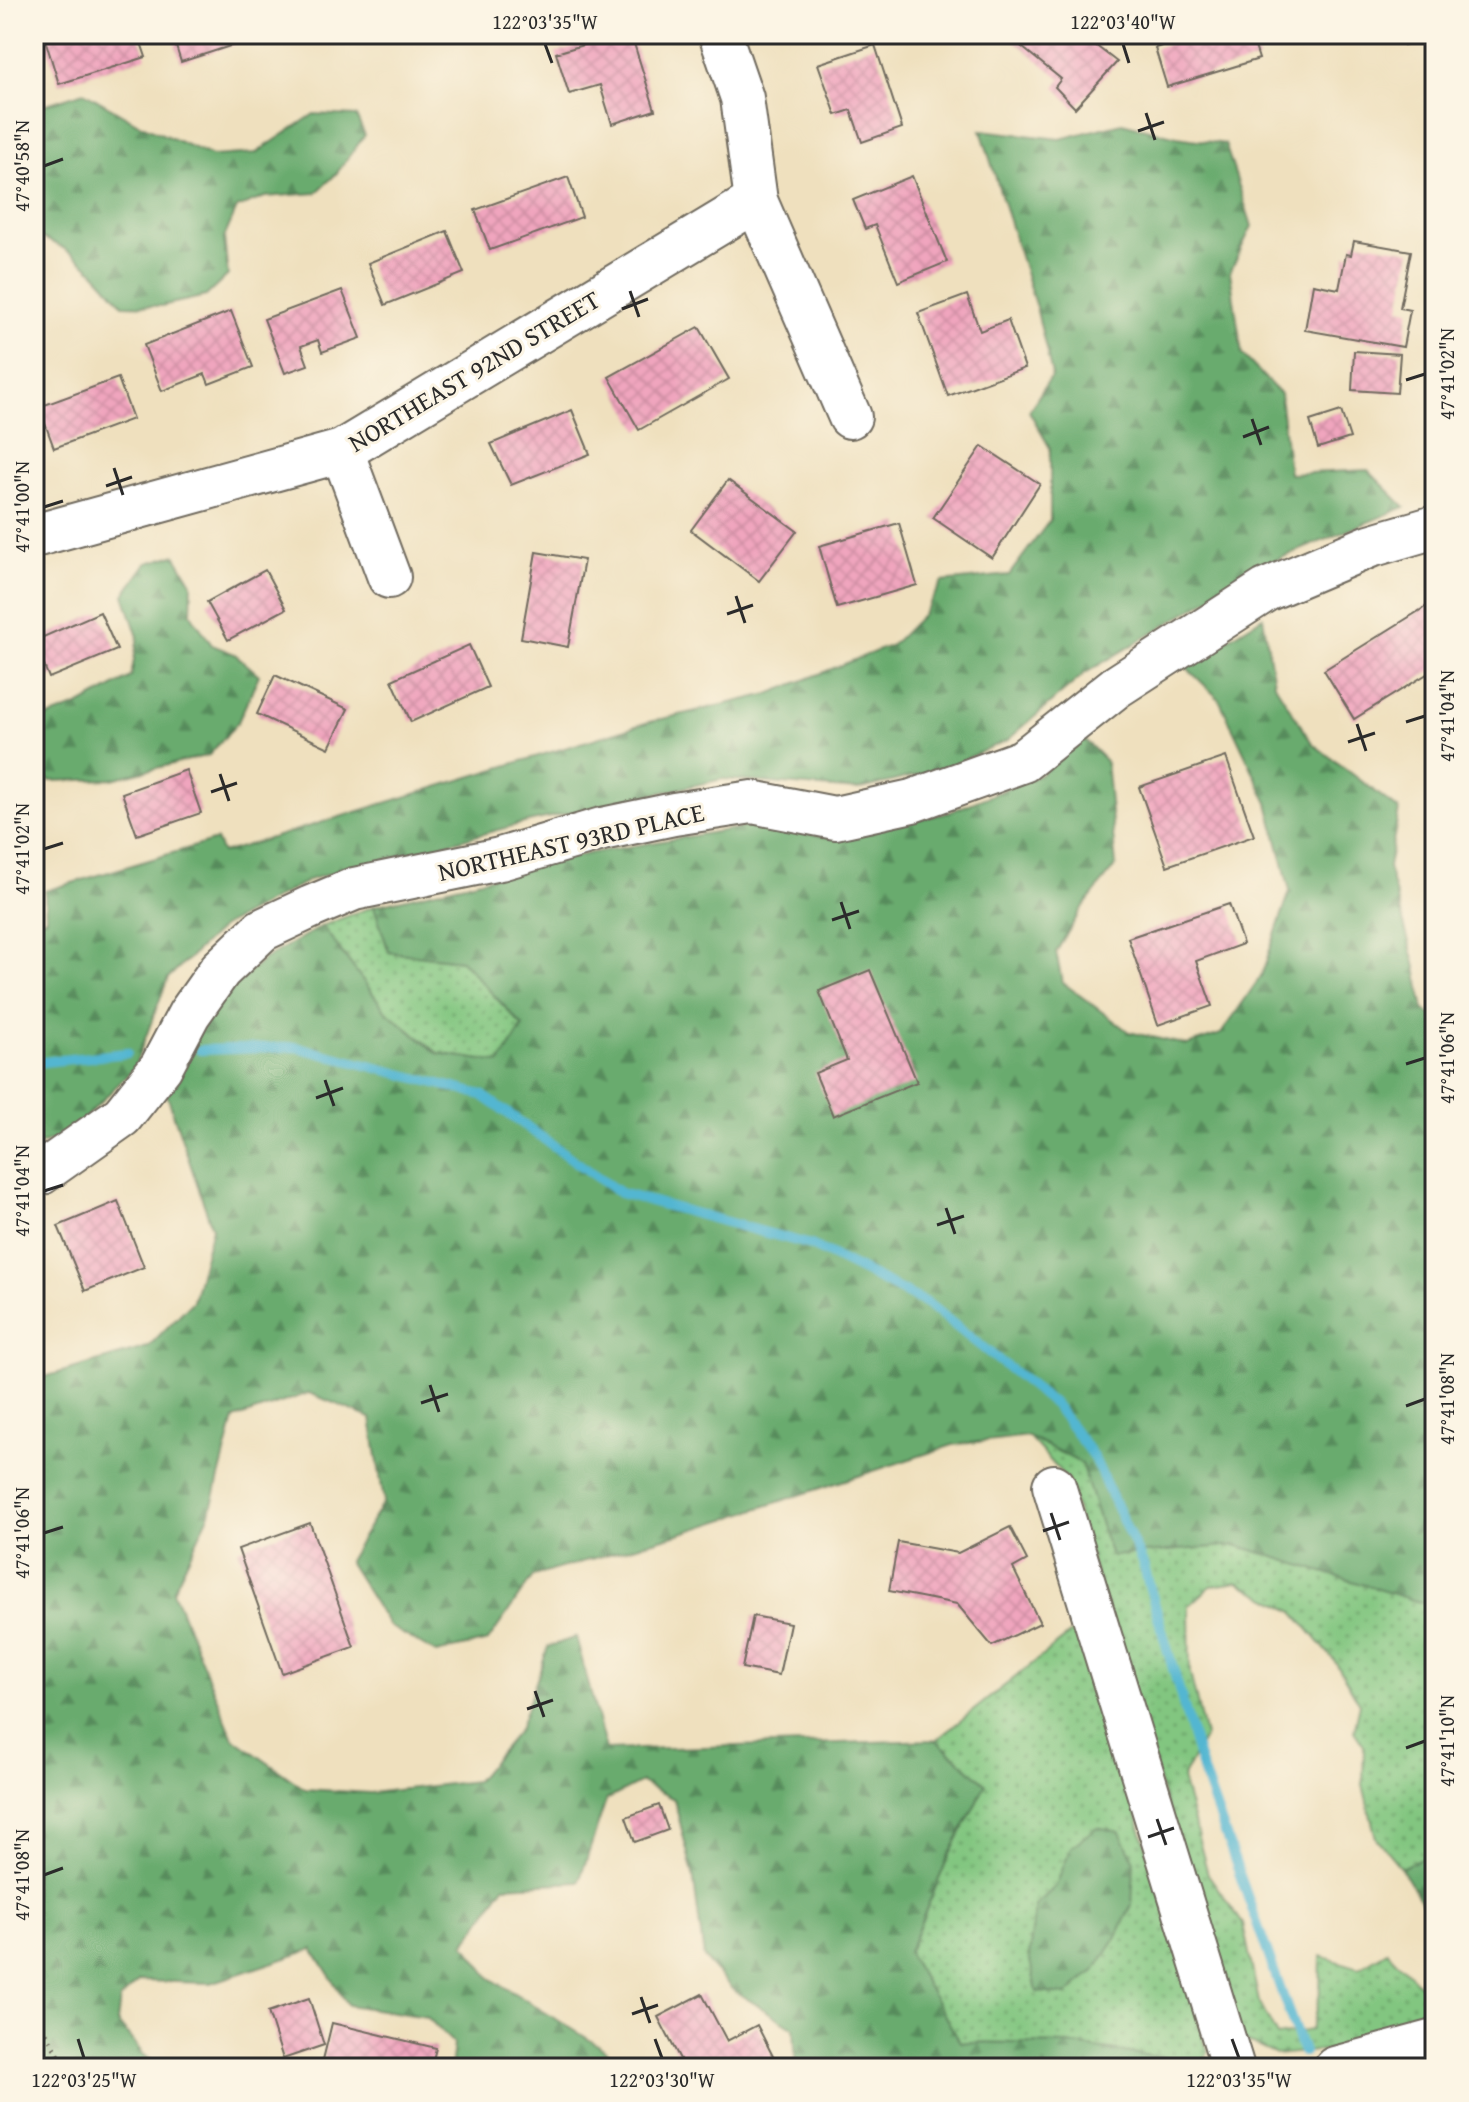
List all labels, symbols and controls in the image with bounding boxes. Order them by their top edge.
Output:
text: 122°03'35"W [492,7,598,36]
text: 122°03'40"W [1070,7,1176,36]
text: 47°40'58"N [7,120,36,212]
street label: NORTHEAST 92ND STREET [340,280,607,461]
text: 47°41'02"N [1432,328,1461,420]
text: 47°41'00"N [7,461,36,553]
text: 47°41'04"N [1432,670,1461,762]
street label: NORTHEAST 93RD PLACE [434,792,708,891]
text: 47°41'02"N [7,803,36,895]
text: 47°41'06"N [1432,1012,1461,1104]
text: 47°41'04"N [7,1145,36,1237]
text: 47°41'08"N [1432,1353,1461,1445]
text: 47°41'06"N [7,1487,36,1579]
text: 47°41'10"N [1432,1695,1461,1787]
text: 47°41'08"N [7,1829,36,1921]
text: 122°03'25"W [31,2065,137,2094]
text: 122°03'30"W [609,2065,715,2094]
text: 122°03'35"W [1186,2065,1292,2094]

